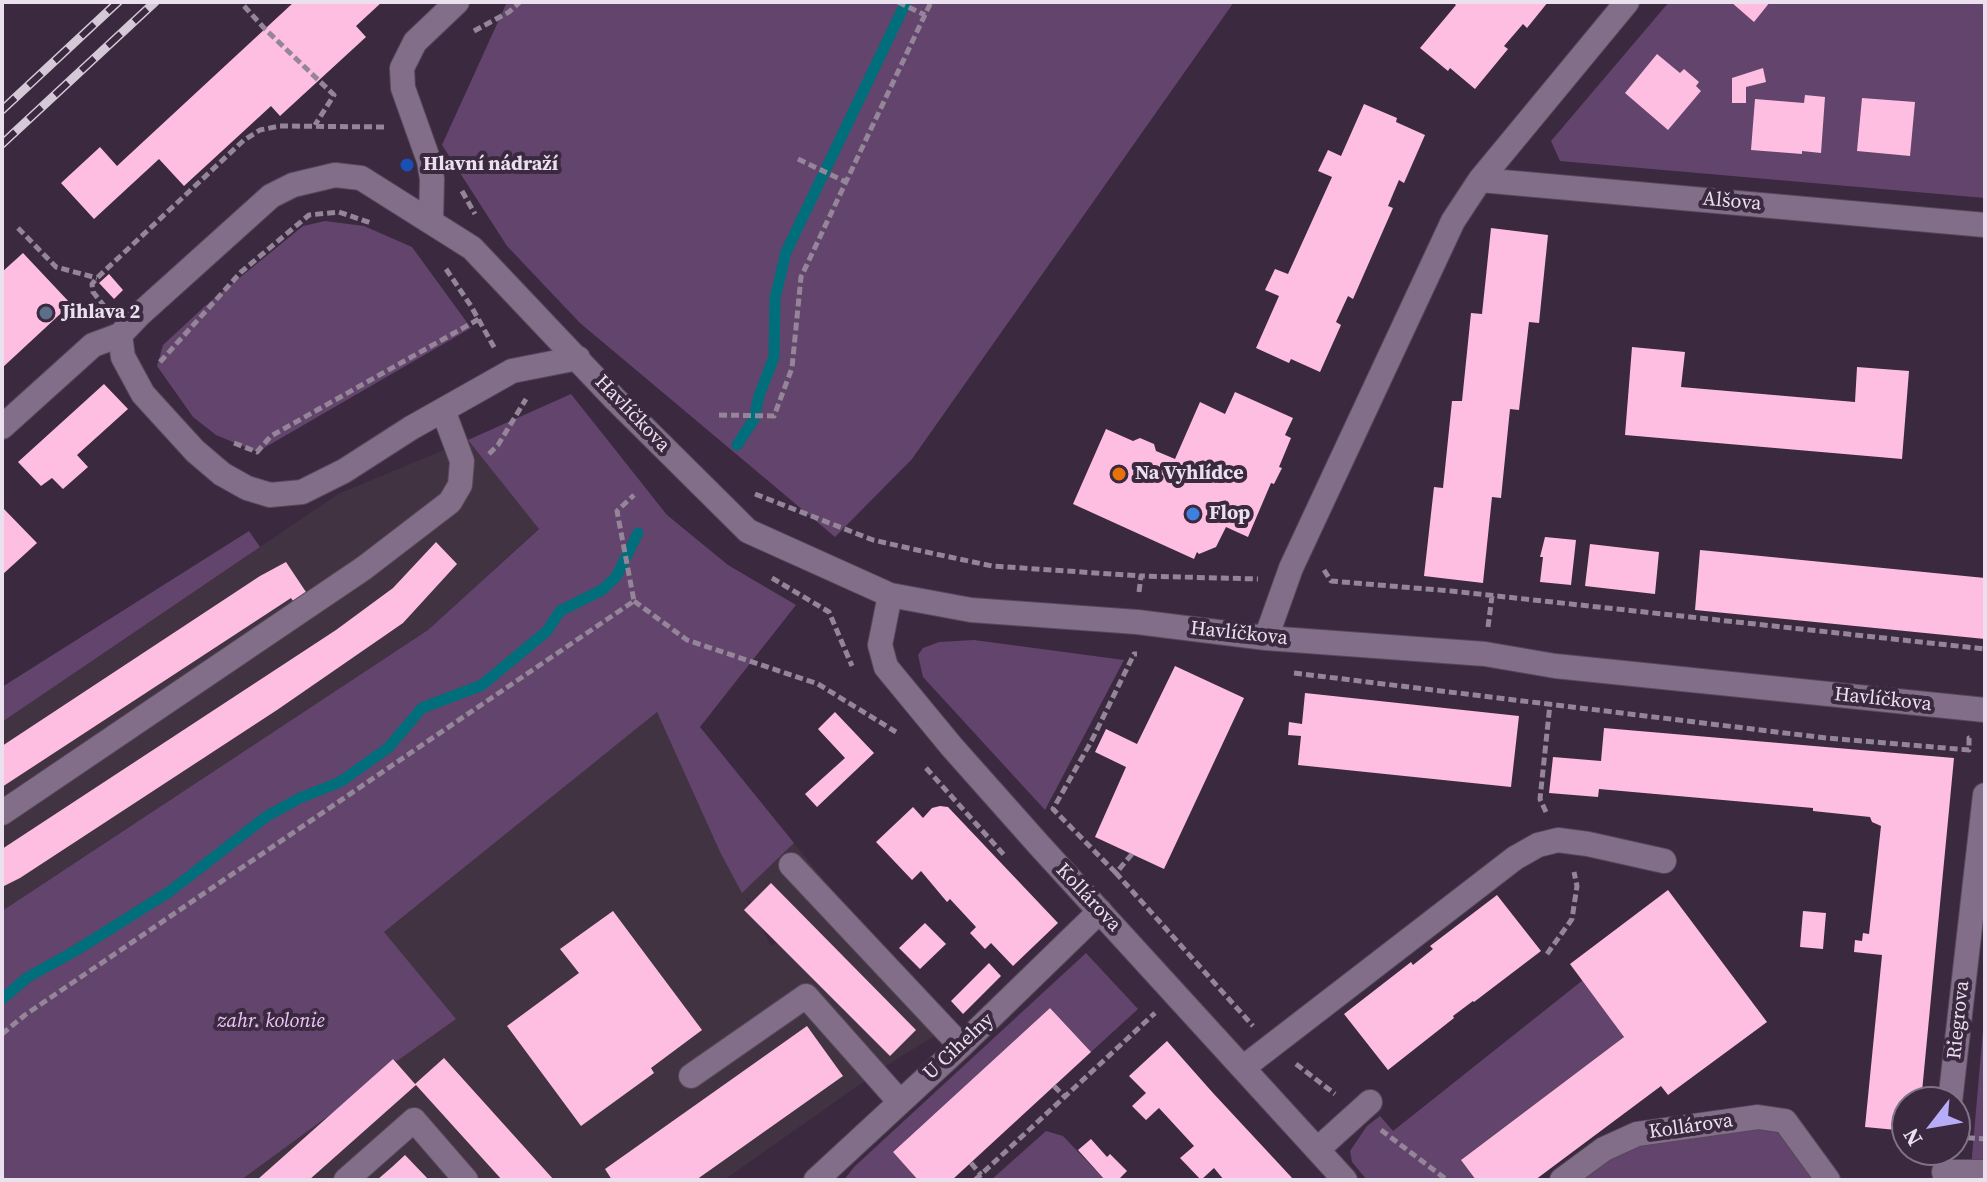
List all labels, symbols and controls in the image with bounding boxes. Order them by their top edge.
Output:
place label: Hlavní nádraží [423,153,558,177]
marker: Hlavní nádraží [398,156,416,174]
street label: Alšova [1702,187,1762,217]
place label: Jihlava 2 [62,301,140,325]
marker: Jihlava 2 [37,304,55,322]
street label: Havlíčkova [589,370,675,458]
place label: Na Vyhlídce [1135,462,1244,486]
marker: Na Vyhlídce [1110,465,1128,483]
place label: Flop [1209,502,1250,526]
marker: Flop [1184,505,1202,523]
street label: Havlíčkova [1189,617,1289,651]
street label: Havlíčkova [1833,683,1933,717]
street label: Kollárova [1050,859,1126,937]
street label: Riegrova [1943,980,1975,1060]
street label: U Cihelny [919,1008,999,1086]
park label: zahr. kolonie [217,1010,325,1034]
north arrow [1891,1086,1971,1166]
street label: Kollárova [1647,1109,1735,1145]
text: N [1895,1123,1929,1152]

